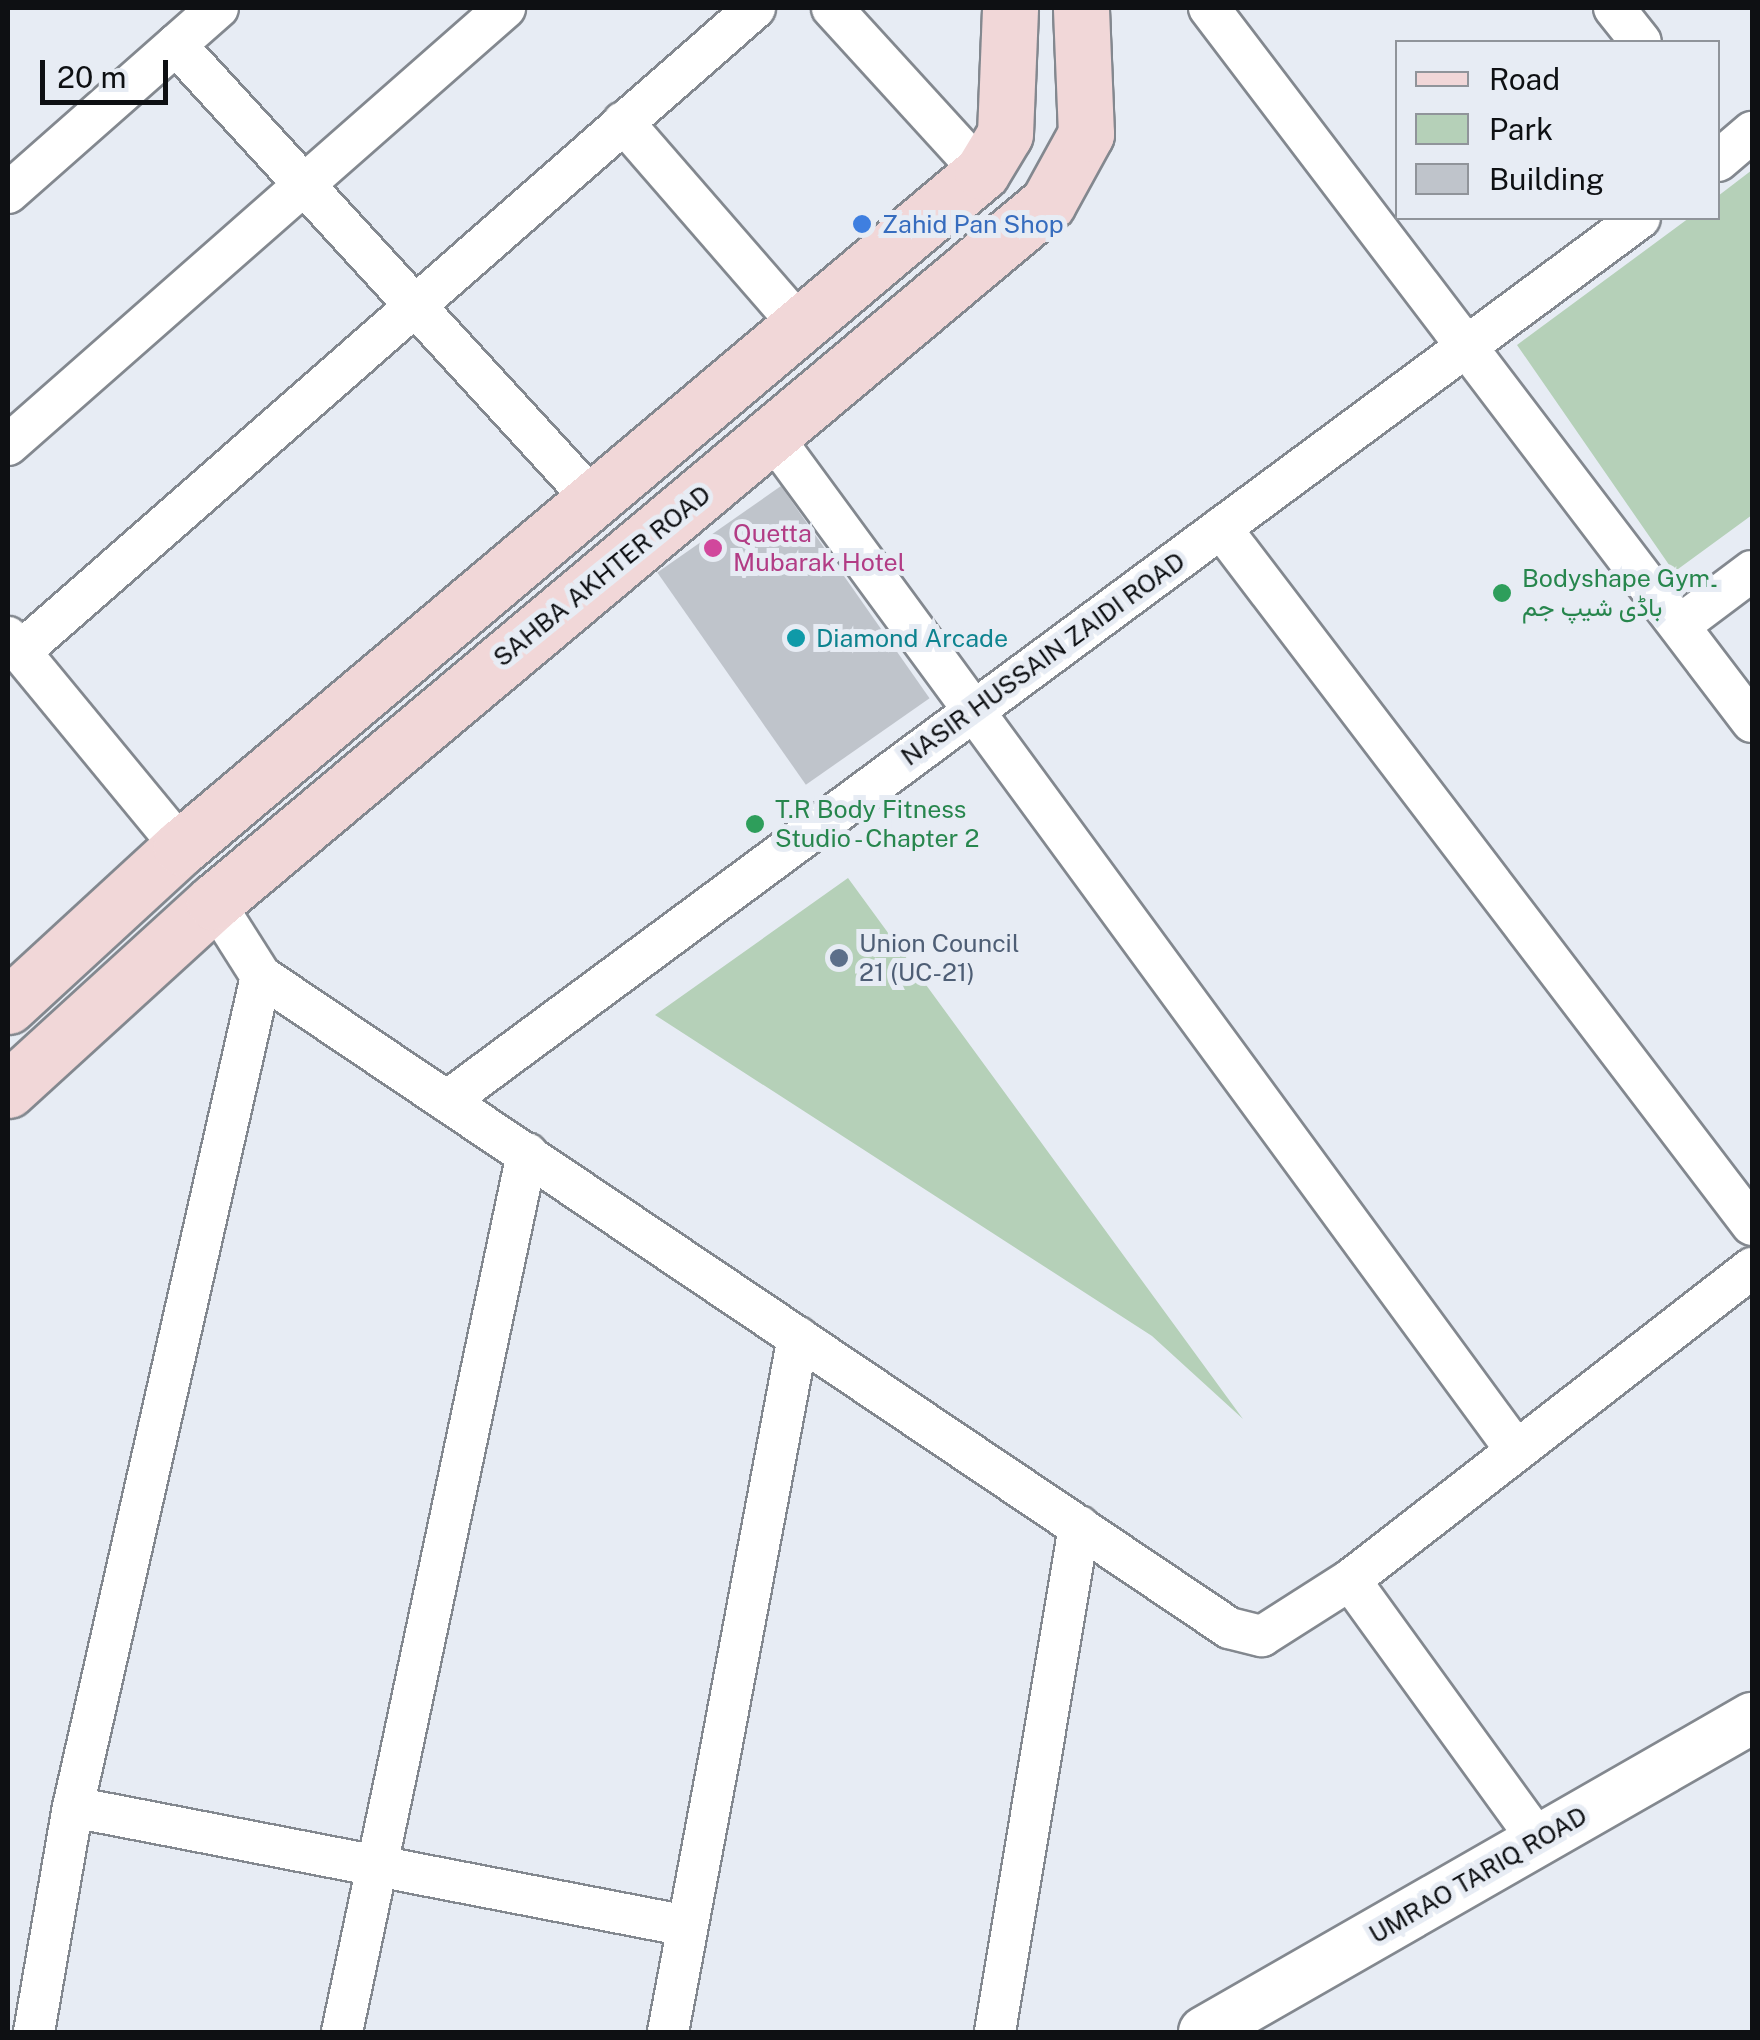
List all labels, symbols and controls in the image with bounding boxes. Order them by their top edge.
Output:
scale bar [45,40,172,102]
legend [1395,40,1720,220]
text: 20 m [57,59,126,95]
text: Road [1489,61,1560,97]
text: Park [1489,111,1553,147]
text: Building [1489,161,1604,197]
place label: Zahid Pan Shop [882,209,1064,239]
marker: Zahid Pan Shop [851,213,873,235]
street label: SAHBA AKHTER ROAD [488,479,716,673]
place label: Quetta Mubarak Hotel [733,519,905,578]
marker: Quetta Mubarak Hotel [702,537,724,559]
street label: NASIR HUSSAIN ZAIDI ROAD [895,546,1191,772]
place label: Bodyshape Gym۔ باڈی شیپ جم [1522,564,1718,623]
marker: Bodyshape Gym۔ باڈی شیپ جم [1491,582,1513,604]
place label: Diamond Arcade [816,623,1008,653]
marker: Diamond Arcade [785,627,807,649]
place label: T.R Body Fitness Studio - Chapter 2 [775,795,986,854]
marker: T.R Body Fitness Studio - Chapter 2 [744,813,766,835]
place label: Union Council 21 (UC-21) [859,929,1019,988]
marker: Union Council 21 (UC-21) [828,947,850,969]
street label: UMRAO TARIQ ROAD [1364,1800,1592,1950]

